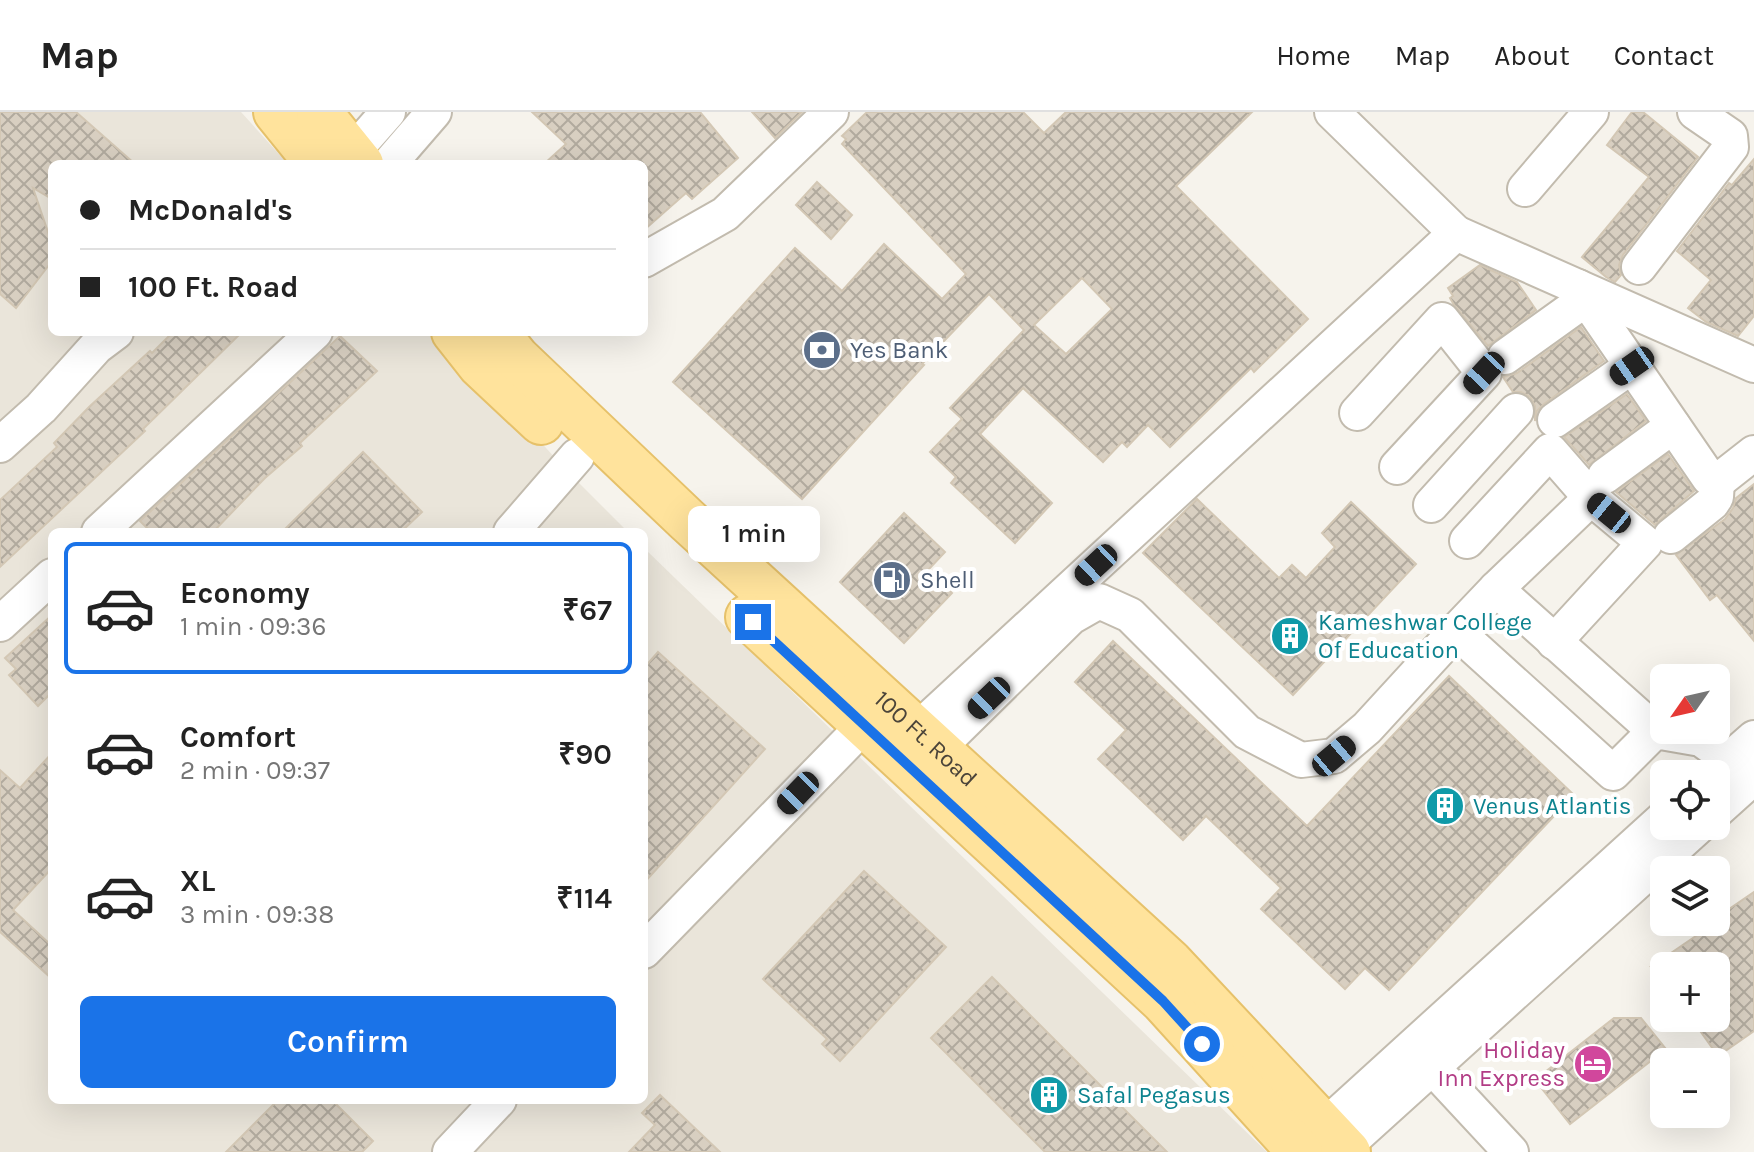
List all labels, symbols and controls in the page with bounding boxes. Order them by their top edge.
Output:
text: Map [40,33,119,78]
text: Home [1276,39,1351,72]
text: Map [1395,39,1450,72]
text: About [1494,39,1570,72]
text: Contact [1614,39,1714,72]
text: McDonald's [128,192,293,228]
text: 100 Ft. Road [128,269,299,305]
bank icon: Yes Bank [801,329,843,371]
place label: Yes Bank [850,336,948,364]
car [1605,342,1659,390]
car [1459,347,1509,399]
car [1583,489,1635,537]
callout: 1 min [687,506,819,562]
text: 1 min [722,518,786,549]
car [1070,540,1122,590]
fuel station icon: Shell [871,559,913,601]
place label: Shell [920,566,975,594]
icon: car [84,572,156,644]
text: Economy [180,575,310,611]
text: ₹67 [562,592,612,628]
route end [735,604,771,640]
place label: Kameshwar College Of Education [1318,608,1532,664]
text: 1 min · 09:36 [180,611,326,642]
building icon: Kameshwar College Of Education [1269,615,1311,657]
north arrow [1650,664,1730,744]
map controls [1650,664,1730,1128]
car [963,673,1015,723]
street label: 100 Ft. Road [869,685,983,792]
icon: car [84,716,156,788]
text: Comfort [180,719,296,755]
car [1308,731,1360,781]
text: ₹90 [558,736,612,772]
text: 2 min · 09:37 [180,755,330,786]
button: locate [1650,760,1730,840]
car [773,767,823,819]
building icon: Venus Atlantis [1424,785,1466,827]
place label: Venus Atlantis [1473,792,1631,820]
button: layers [1650,856,1730,936]
icon: car [84,860,156,932]
text: XL [180,863,215,899]
text: ₹114 [556,880,612,916]
text: 3 min · 09:38 [180,899,334,930]
button: + [1650,952,1730,1032]
button: Confirm [80,996,616,1088]
route start [1184,1026,1220,1062]
place label: Holiday Inn Express [1438,1036,1565,1092]
hotel icon: Holiday Inn Express [1572,1043,1614,1085]
button: − [1650,1048,1730,1128]
building icon: Safal Pegasus [1028,1074,1070,1116]
place label: Safal Pegasus [1077,1081,1231,1109]

